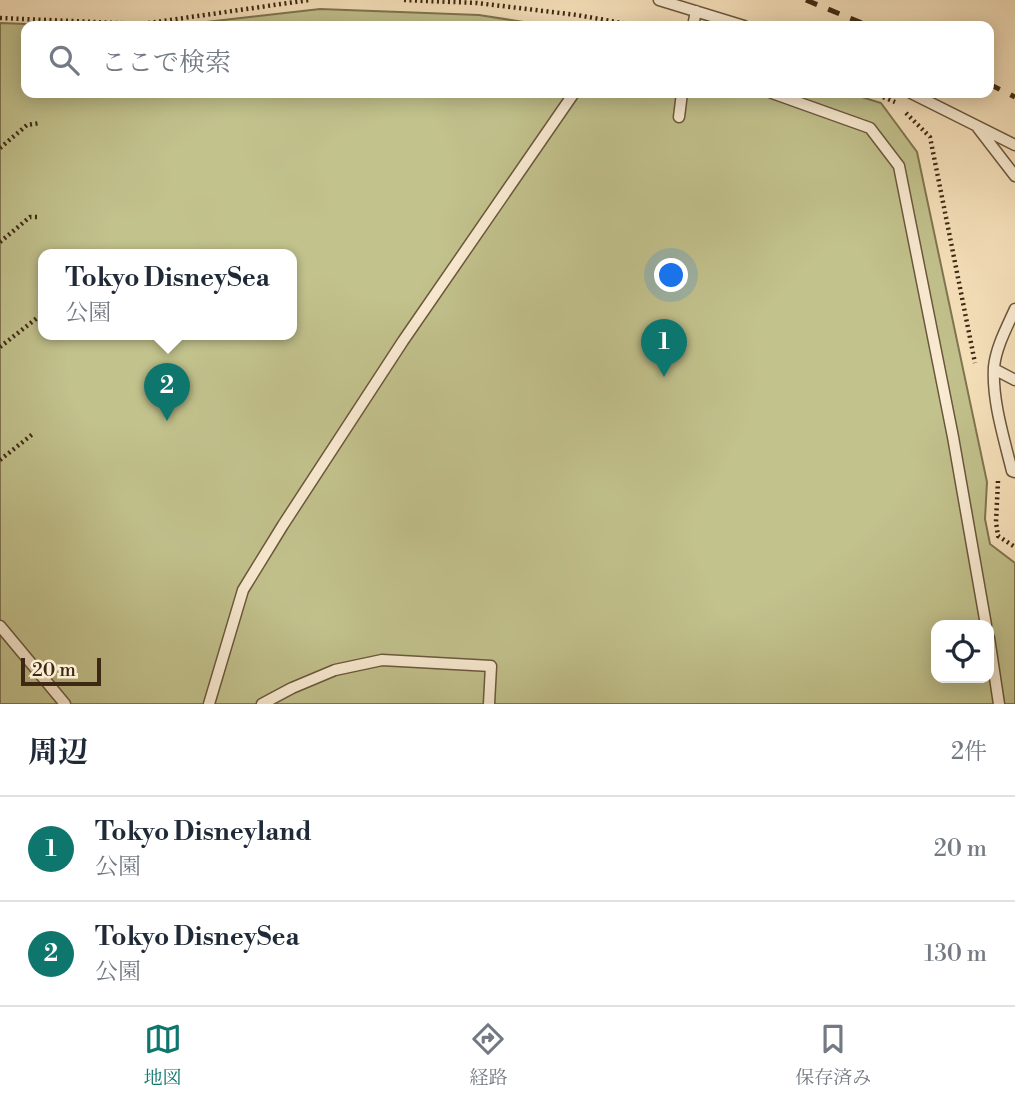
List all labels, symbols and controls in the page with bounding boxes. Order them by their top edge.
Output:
search box [21,21,994,98]
icon: search [45,41,83,79]
text: ここで検索 [101,47,231,79]
popup [38,249,297,340]
your location [654,258,688,292]
text: Tokyo DisneySea [65,262,270,294]
text: 公園 [65,299,111,327]
pin: 1 [641,319,687,377]
pin: 2 [144,363,190,421]
map controls [931,620,994,683]
button: locate [931,620,994,683]
scale bar [21,655,102,687]
text: 20 m [32,658,76,682]
text: 周辺 [28,734,88,772]
text: 2件 [951,738,987,766]
text: Tokyo Disneyland [95,816,312,848]
text: 1 [45,835,57,863]
text: 20 m [934,835,987,863]
text: 公園 [95,853,141,881]
text: Tokyo DisneySea [95,921,300,953]
text: 2 [44,940,58,968]
text: 130 m [924,940,987,968]
text: 公園 [95,958,141,986]
tab: 地図 [144,1020,182,1090]
tab: 経路 [469,1020,507,1090]
tab: 保存済み [795,1020,871,1090]

